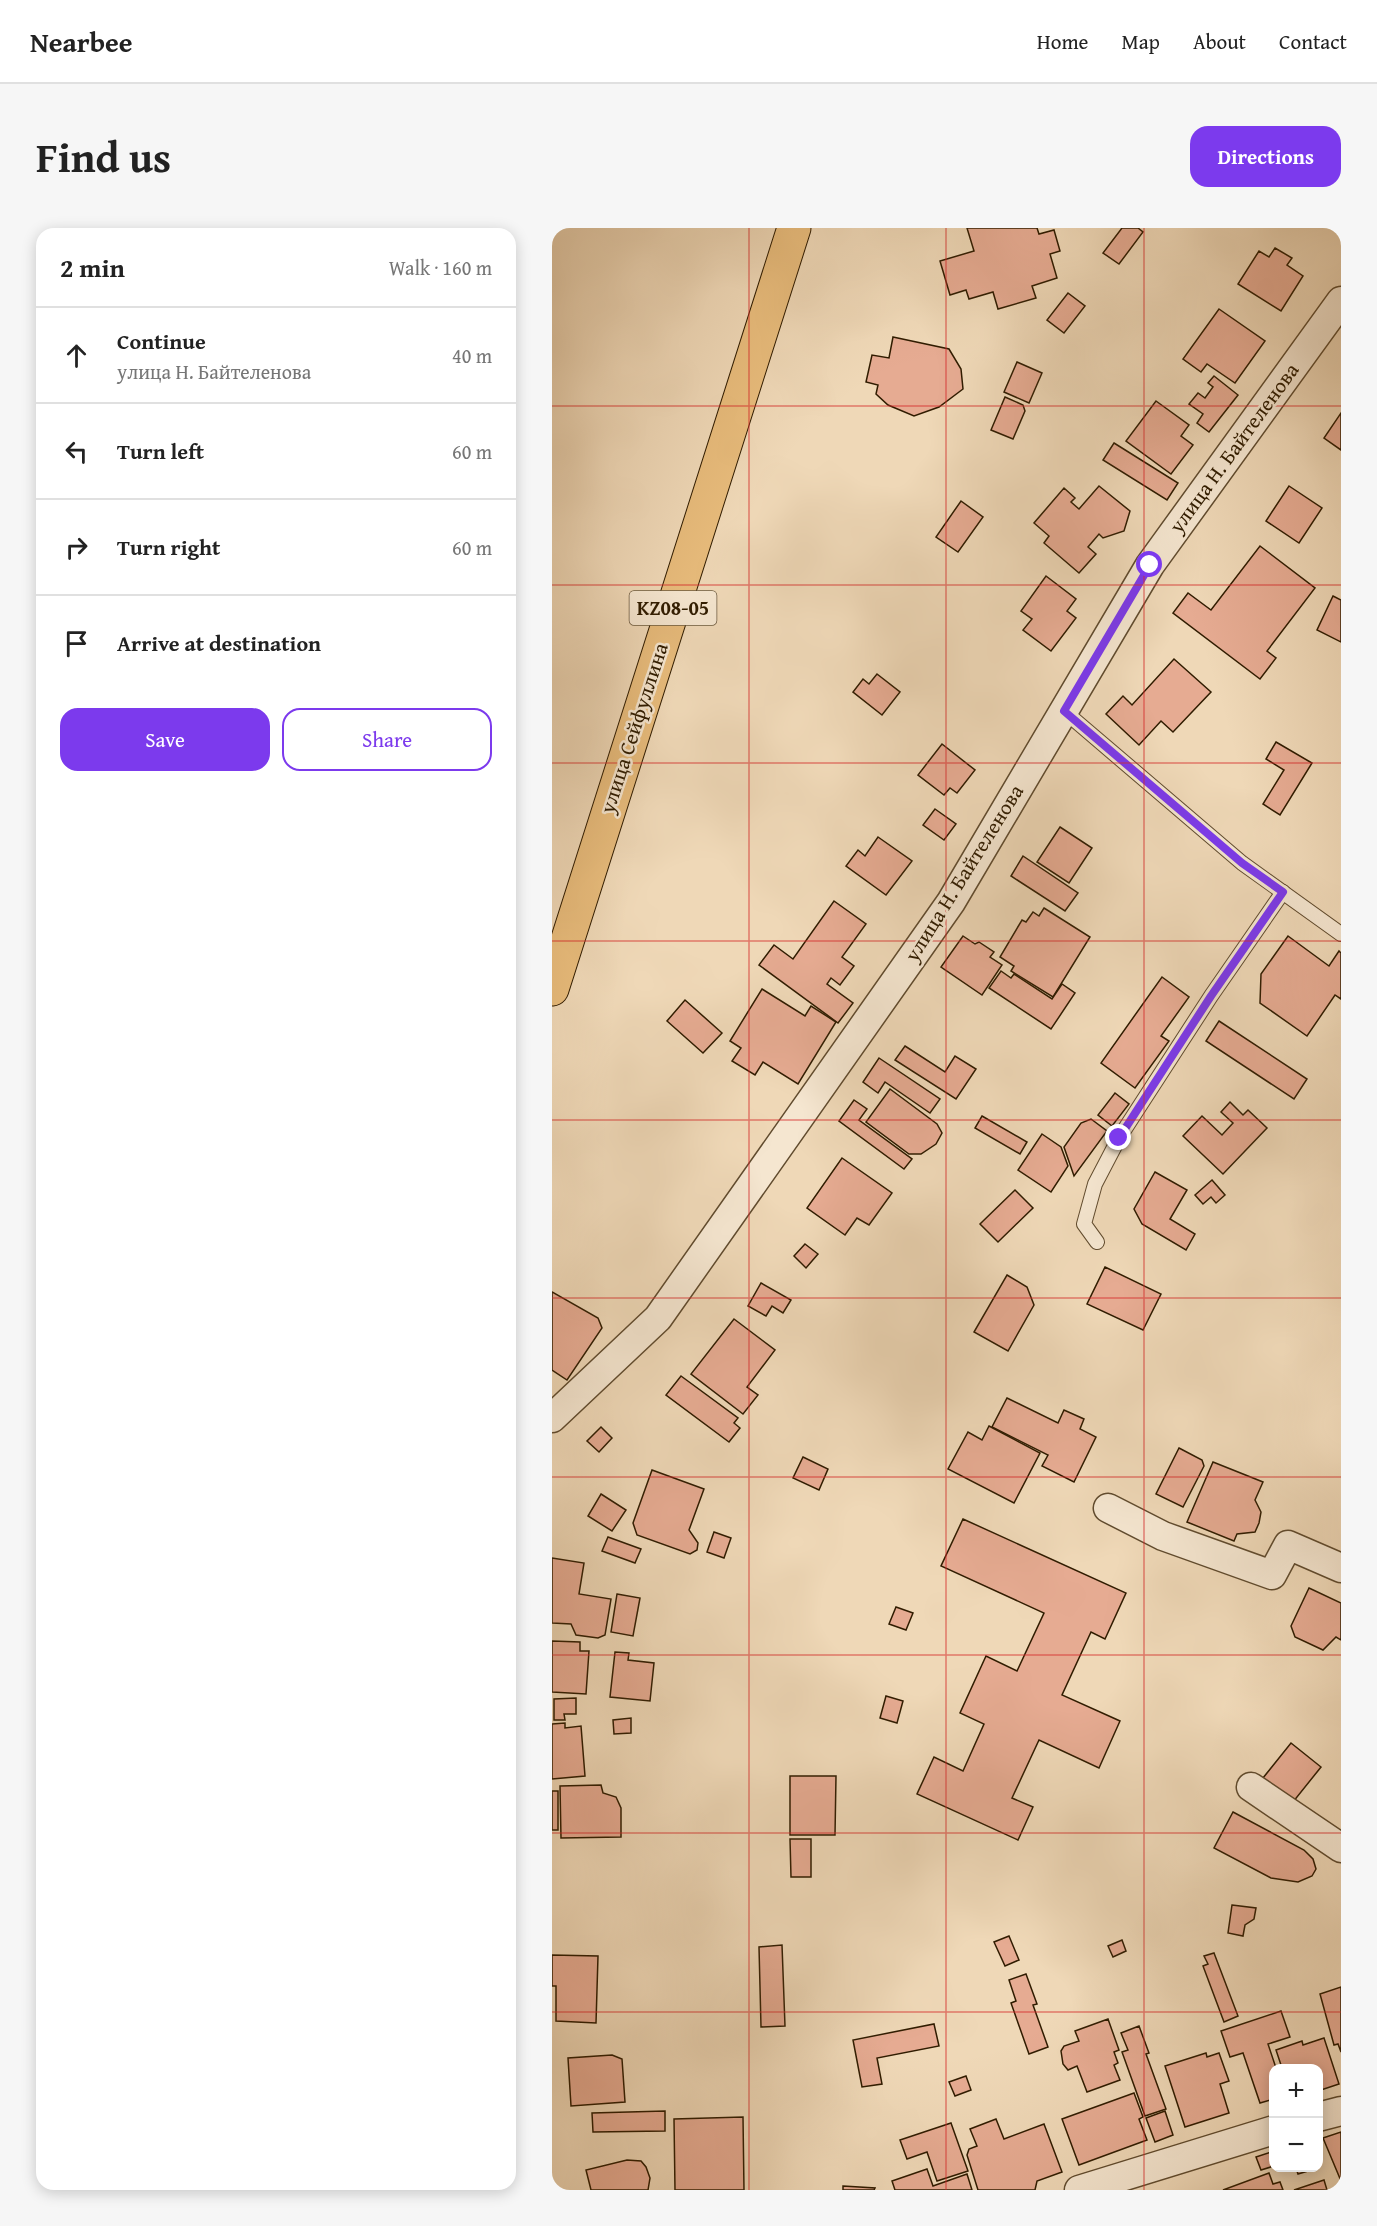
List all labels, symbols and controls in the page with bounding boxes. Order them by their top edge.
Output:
text: Nearbee [30,21,133,62]
text: Home [1037,26,1088,57]
text: Map [1121,26,1160,57]
text: About [1193,26,1246,57]
text: Contact [1279,26,1347,57]
text: Find us [36,126,171,187]
button: Directions [1190,126,1341,187]
text: 2 min [60,248,125,287]
text: Walk · 160 m [389,253,492,282]
text: Continue [117,325,206,357]
icon: ahead [60,339,93,372]
text: 40 m [452,341,492,370]
street label: улица Н. Байтеленова [1161,356,1306,540]
text: улица Н. Байтеленова [117,357,311,386]
icon: left [60,435,93,468]
text: Turn left [117,435,204,467]
text: 60 m [452,437,492,466]
icon: right [60,531,93,564]
text: Turn right [117,531,220,563]
text: 60 m [452,533,492,562]
route start [1136,551,1162,577]
road number: KZ08-05 [630,591,716,625]
icon: arrive [60,627,93,660]
text: Arrive at destination [117,627,321,659]
street label: улица Сейфуллина [591,639,676,818]
button: Save [60,708,270,771]
button: Share [282,708,492,771]
street label: улица Н. Байтеленова [896,778,1031,968]
route end [1105,1124,1131,1150]
map controls [1269,2064,1323,2172]
button: + [1269,2064,1323,2118]
button: − [1269,2118,1323,2172]

